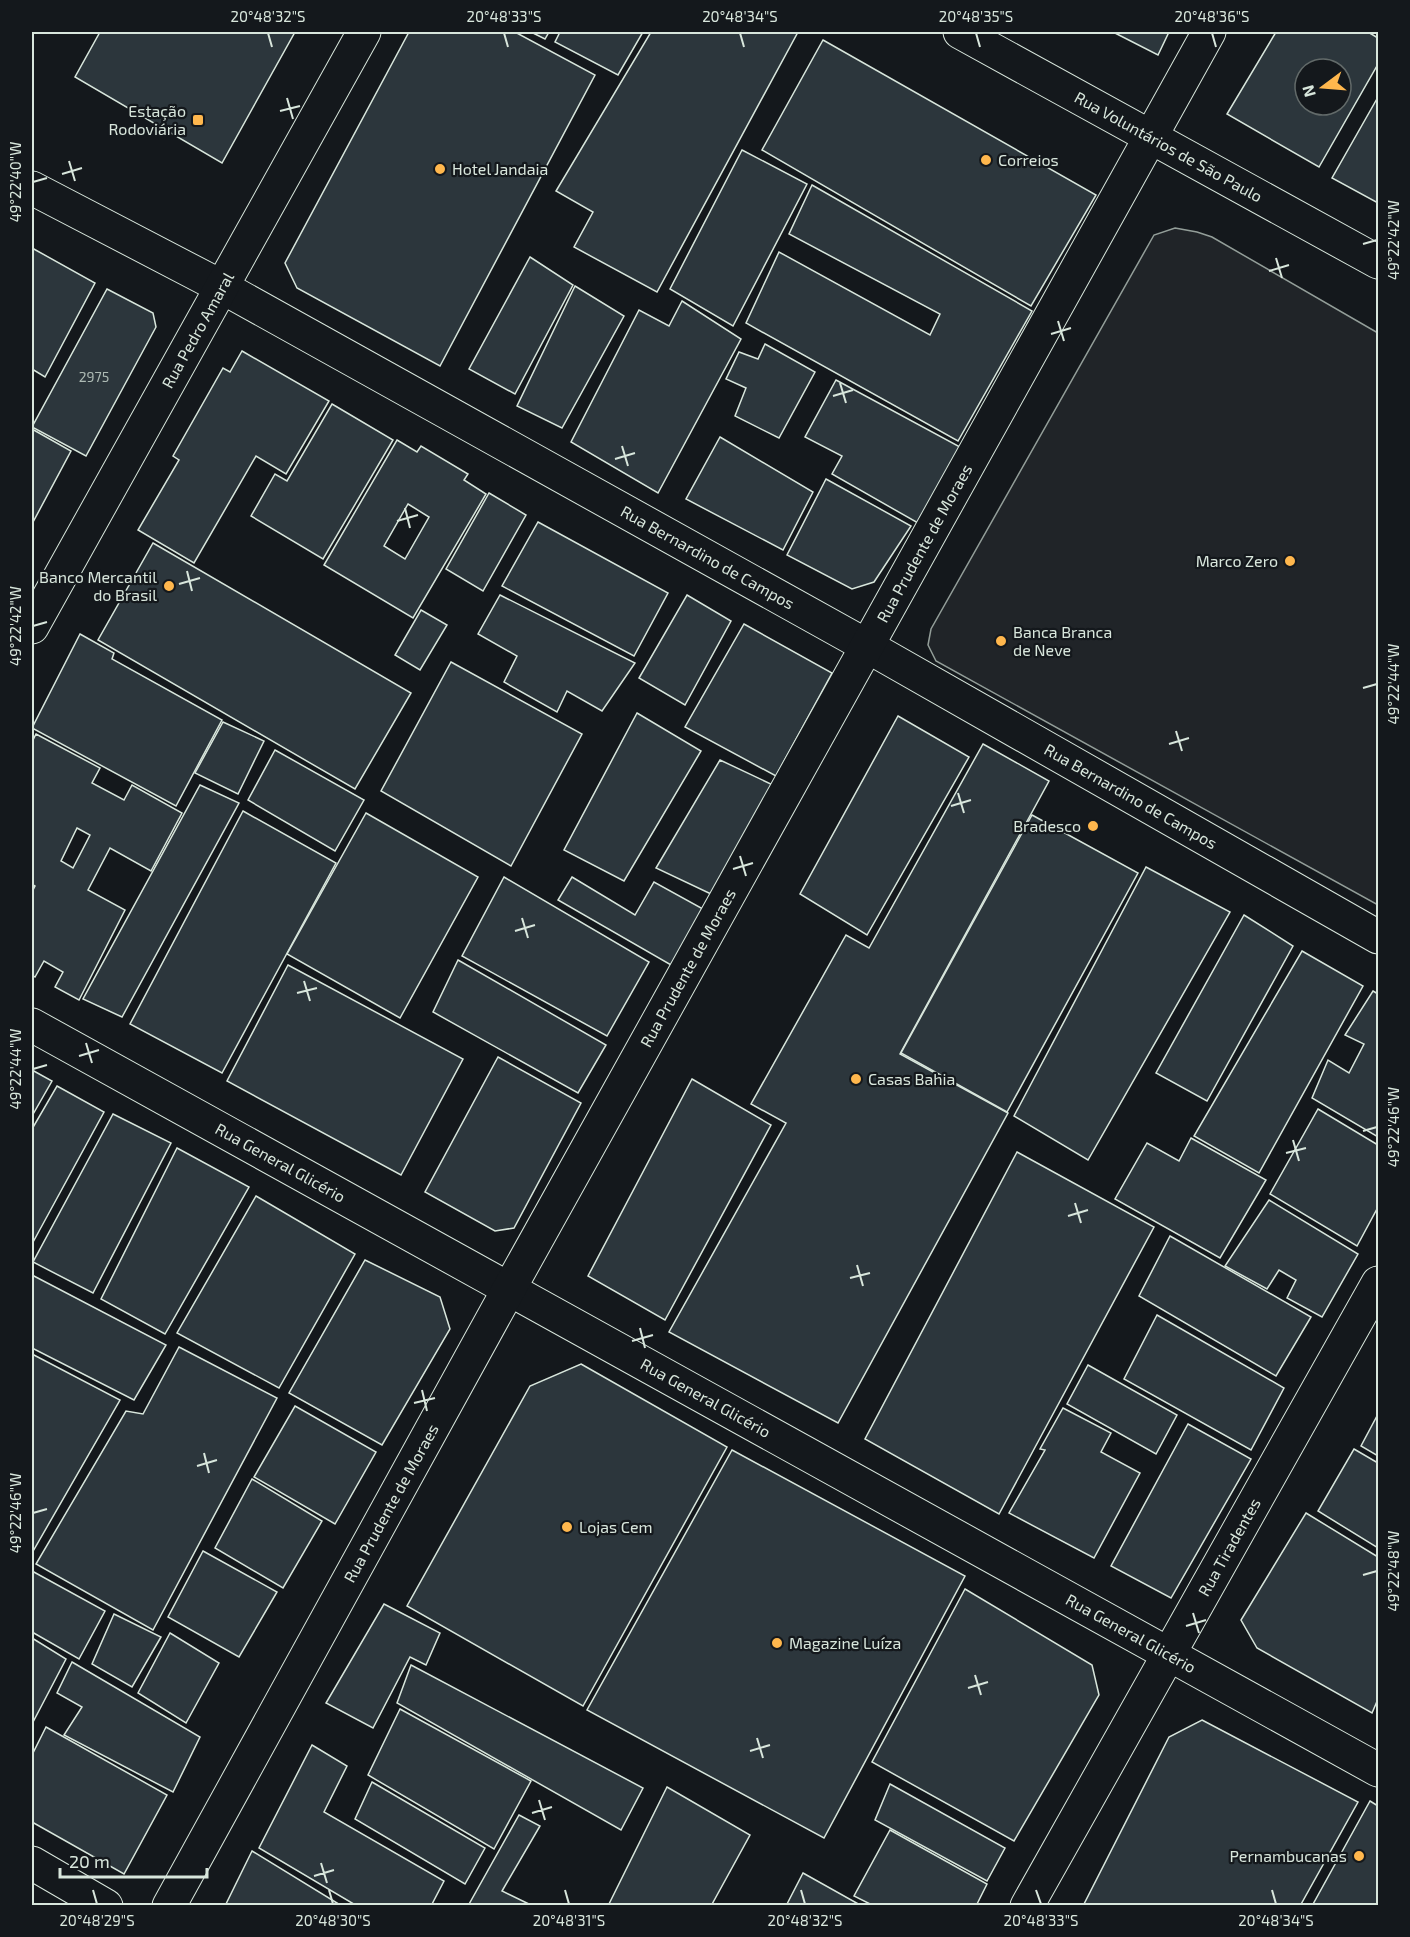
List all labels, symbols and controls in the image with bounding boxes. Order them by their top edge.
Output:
text: 20°48'32"S [231,7,305,25]
text: 20°48'33"S [467,7,541,25]
text: 20°48'34"S [702,7,778,25]
text: 20°48'35"S [939,7,1013,25]
text: 20°48'36"S [1174,7,1250,25]
north arrow [1293,57,1353,117]
text: N [1297,83,1319,99]
street label: Rua Voluntários de São Paulo [1072,87,1266,206]
place label: Estação Rodoviária [109,101,186,138]
marker: Estação Rodoviária [191,113,205,127]
text: 49°22'40"W [6,142,24,222]
place label: Correios [998,150,1059,169]
marker: Correios [979,153,993,167]
place label: Hotel Jandaia [452,159,548,178]
marker: Hotel Jandaia [433,162,447,176]
text: 49°22'42"W [1384,200,1402,280]
street label: Rua Pedro Amaral [157,268,237,391]
house number: 2975 [79,368,109,385]
street label: Rua Prudente de Moraes [872,461,975,626]
street label: Rua Bernardino de Campos [618,501,798,613]
place label: Marco Zero [1196,551,1278,570]
marker: Marco Zero [1283,554,1297,568]
place label: Banco Mercantil do Brasil [39,567,157,604]
marker: Banco Mercantil do Brasil [162,579,176,593]
text: 49°22'42"W [6,586,24,666]
place label: Banca Branca de Neve [1013,622,1112,659]
marker: Banca Branca de Neve [994,634,1008,648]
text: 49°22'44"W [1384,644,1402,724]
street label: Rua Bernardino de Campos [1041,739,1221,852]
place label: Bradesco [1013,816,1081,835]
marker: Bradesco [1086,819,1100,833]
street label: Rua Prudente de Moraes [636,885,739,1050]
text: 49°22'44"W [6,1029,24,1109]
place label: Casas Bahia [868,1069,955,1088]
marker: Casas Bahia [849,1072,863,1086]
text: 49°22'46"W [1384,1087,1402,1167]
street label: Rua General Glicério [212,1119,349,1206]
street label: Rua General Glicério [638,1354,774,1441]
street label: Rua Prudente de Moraes [339,1420,442,1585]
text: 49°22'46"W [6,1473,24,1553]
street label: Rua Tiradentes [1194,1494,1264,1599]
place label: Lojas Cem [579,1517,653,1537]
marker: Lojas Cem [560,1520,574,1534]
text: 49°22'48"W [1384,1531,1402,1611]
street label: Rua General Glicério [1063,1589,1199,1676]
place label: Magazine Luíza [789,1633,901,1652]
marker: Magazine Luíza [770,1636,784,1650]
scale bar [60,1841,207,1879]
place label: Pernambucanas [1229,1846,1347,1865]
marker: Pernambucanas [1352,1849,1366,1863]
text: 20 m [69,1850,110,1872]
text: 20°48'29"S [59,1911,135,1929]
text: 20°48'30"S [295,1911,371,1929]
text: 20°48'31"S [533,1911,605,1929]
text: 20°48'32"S [768,1911,842,1929]
text: 20°48'33"S [1004,1911,1078,1929]
text: 20°48'34"S [1238,1911,1314,1929]

